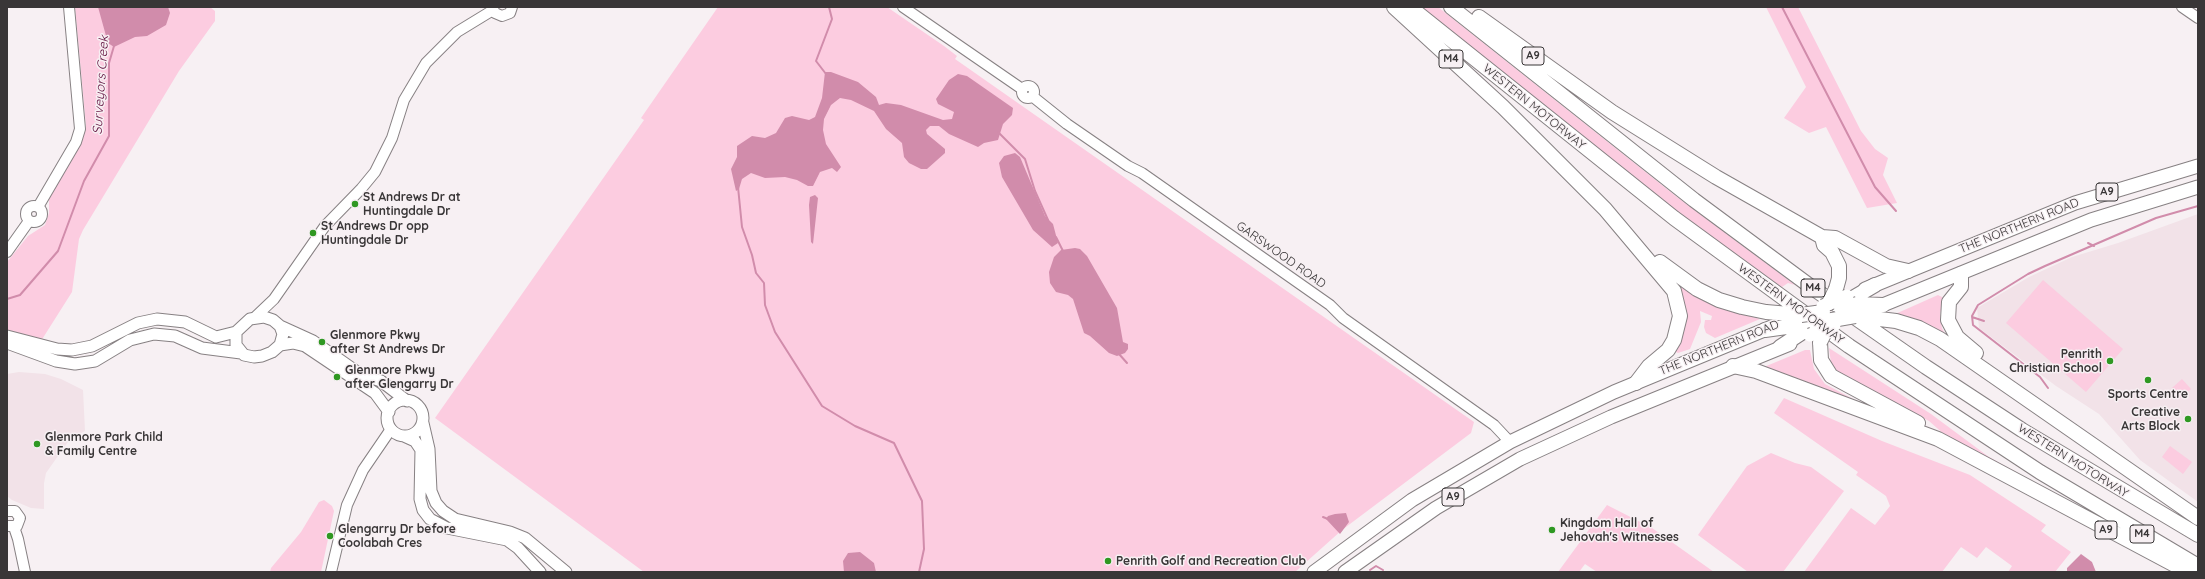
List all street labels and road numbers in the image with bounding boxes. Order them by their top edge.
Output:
road number: A9 [1522,47,1544,65]
road number: M4 [1439,50,1463,68]
street label: WESTERN MOTORWAY [1480,61,1588,153]
road number: A9 [2096,183,2118,201]
street label: THE NORTHERN ROAD [1957,195,2081,257]
street label: GARSWOOD ROAD [1233,219,1329,291]
street label: WESTERN MOTORWAY [1735,261,1847,347]
road number: M4 [1801,279,1825,297]
street label: THE NORTHERN ROAD [1657,317,1781,379]
street label: WESTERN MOTORWAY [2015,421,2131,501]
road number: A9 [1442,488,1464,506]
road number: A9 [2095,521,2117,539]
road number: M4 [2130,525,2154,543]

